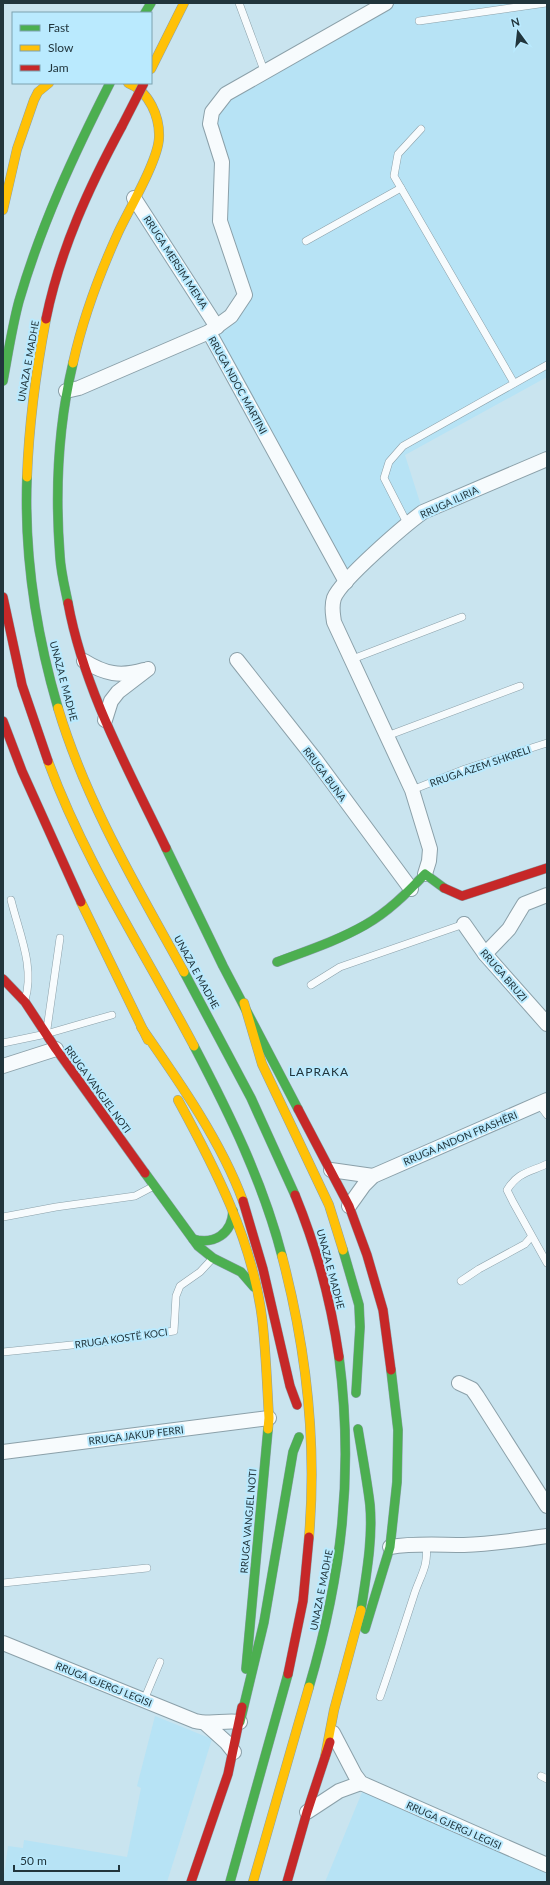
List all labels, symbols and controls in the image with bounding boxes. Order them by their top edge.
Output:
legend [12,12,152,84]
north arrow [498,12,538,52]
text: N [510,14,521,29]
text: Fast [48,20,70,35]
text: Slow [48,40,74,55]
text: Jam [48,60,69,75]
street label: RRUGA MERSIM MEMA [141,213,211,311]
street label: UNAZA E MADHE [15,319,41,403]
street label: RRUGA NDOC MARTINI [206,334,270,436]
street label: RRUGA ILIRIA [418,483,480,521]
street label: UNAZA E MADHE [48,640,80,722]
street label: RRUGA AZEM SHKRELI [428,743,532,789]
street label: RRUGA BUNA [301,745,349,803]
street label: UNAZA E MADHE [172,933,222,1011]
street label: RRUGA BRUZI [478,947,530,1003]
street label: RRUGA VANGJEL NOTI [62,1043,134,1135]
district label: LAPRAKA [289,1064,349,1079]
street label: RRUGA ANDON FRASHËRI [401,1109,519,1167]
street label: UNAZA E MADHE [315,1228,347,1310]
street label: RRUGA KOSTË KOCI [74,1326,168,1350]
street label: RRUGA JAKUP FERRI [88,1423,184,1447]
street label: RRUGA VANGJEL NOTI [237,1468,259,1574]
street label: UNAZA E MADHE [307,1548,335,1631]
street label: RRUGA GJERGJ LEGISI [54,1659,154,1709]
street label: RRUGA GJERGJ LEGISI [405,1799,503,1851]
scale bar [14,1847,119,1873]
text: 50 m [20,1853,47,1868]

